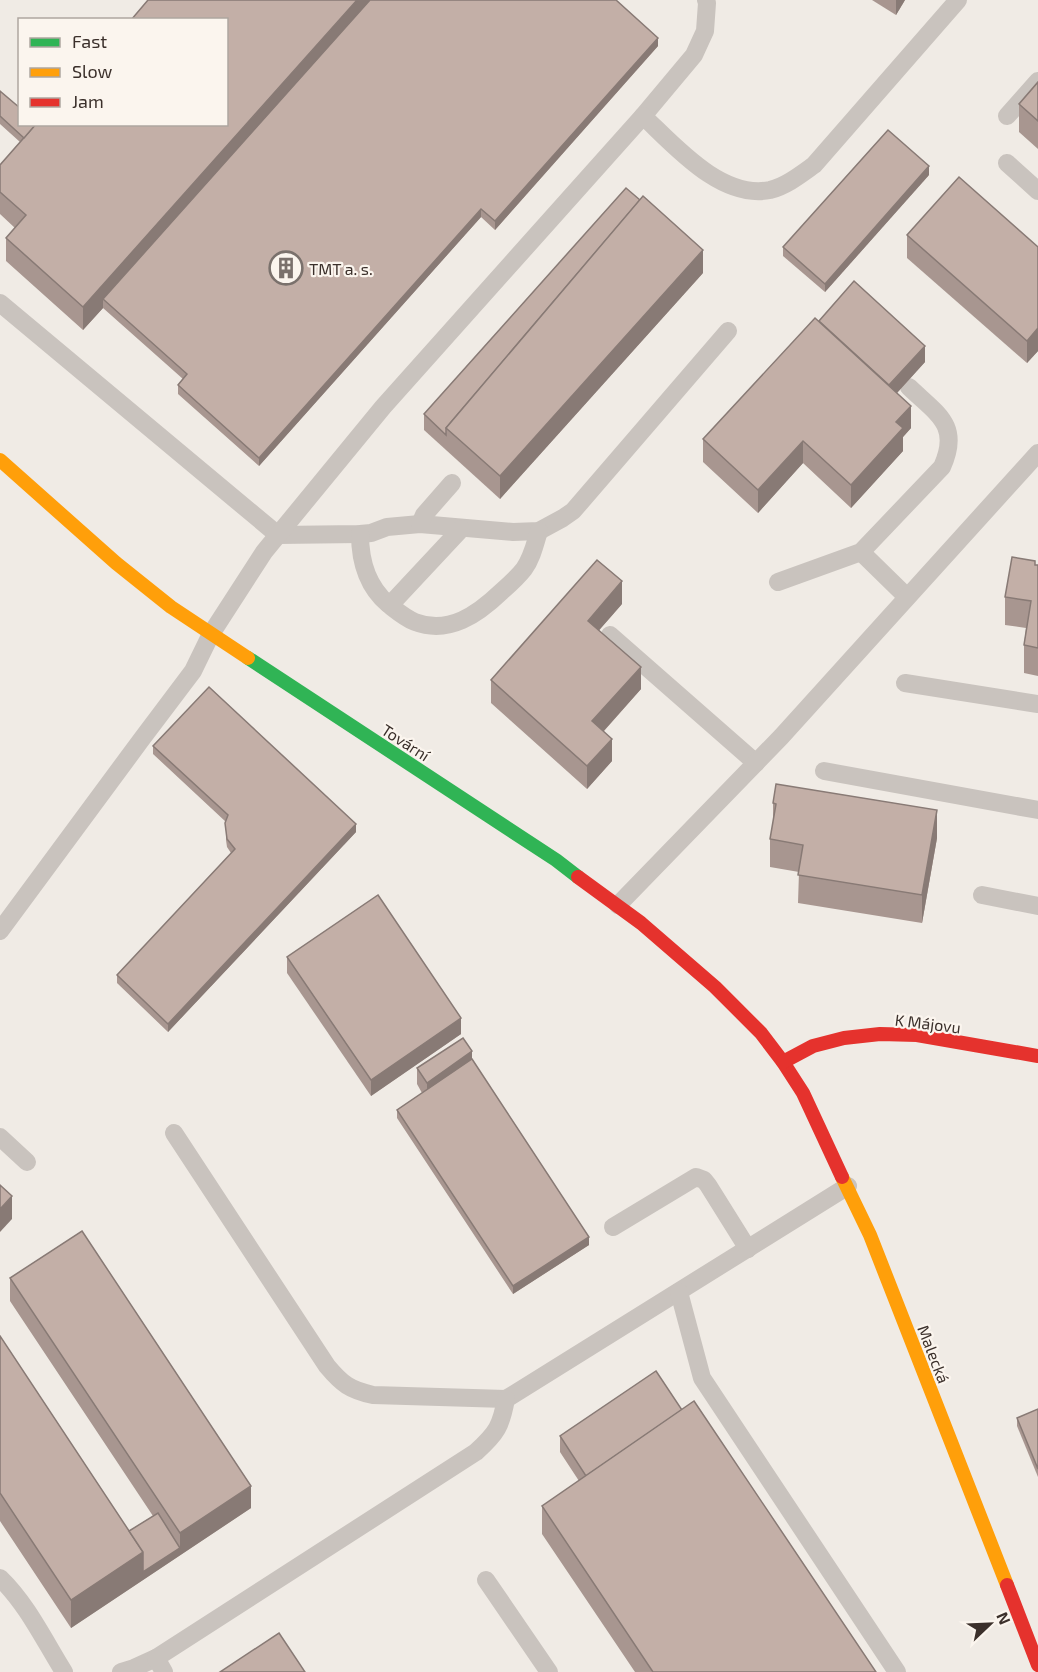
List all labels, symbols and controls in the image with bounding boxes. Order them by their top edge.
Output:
legend [18,18,228,126]
text: Fast [72,30,107,52]
text: Slow [72,60,113,82]
text: Jam [72,90,104,112]
building icon: TMT a. s. [268,250,304,286]
place label: TMT a. s. [309,259,373,278]
street label: Tovární [378,719,434,765]
street label: K Májovu [894,1010,962,1037]
street label: Malecká [914,1322,954,1386]
north arrow [960,1594,1020,1654]
text: N [993,1609,1015,1627]

